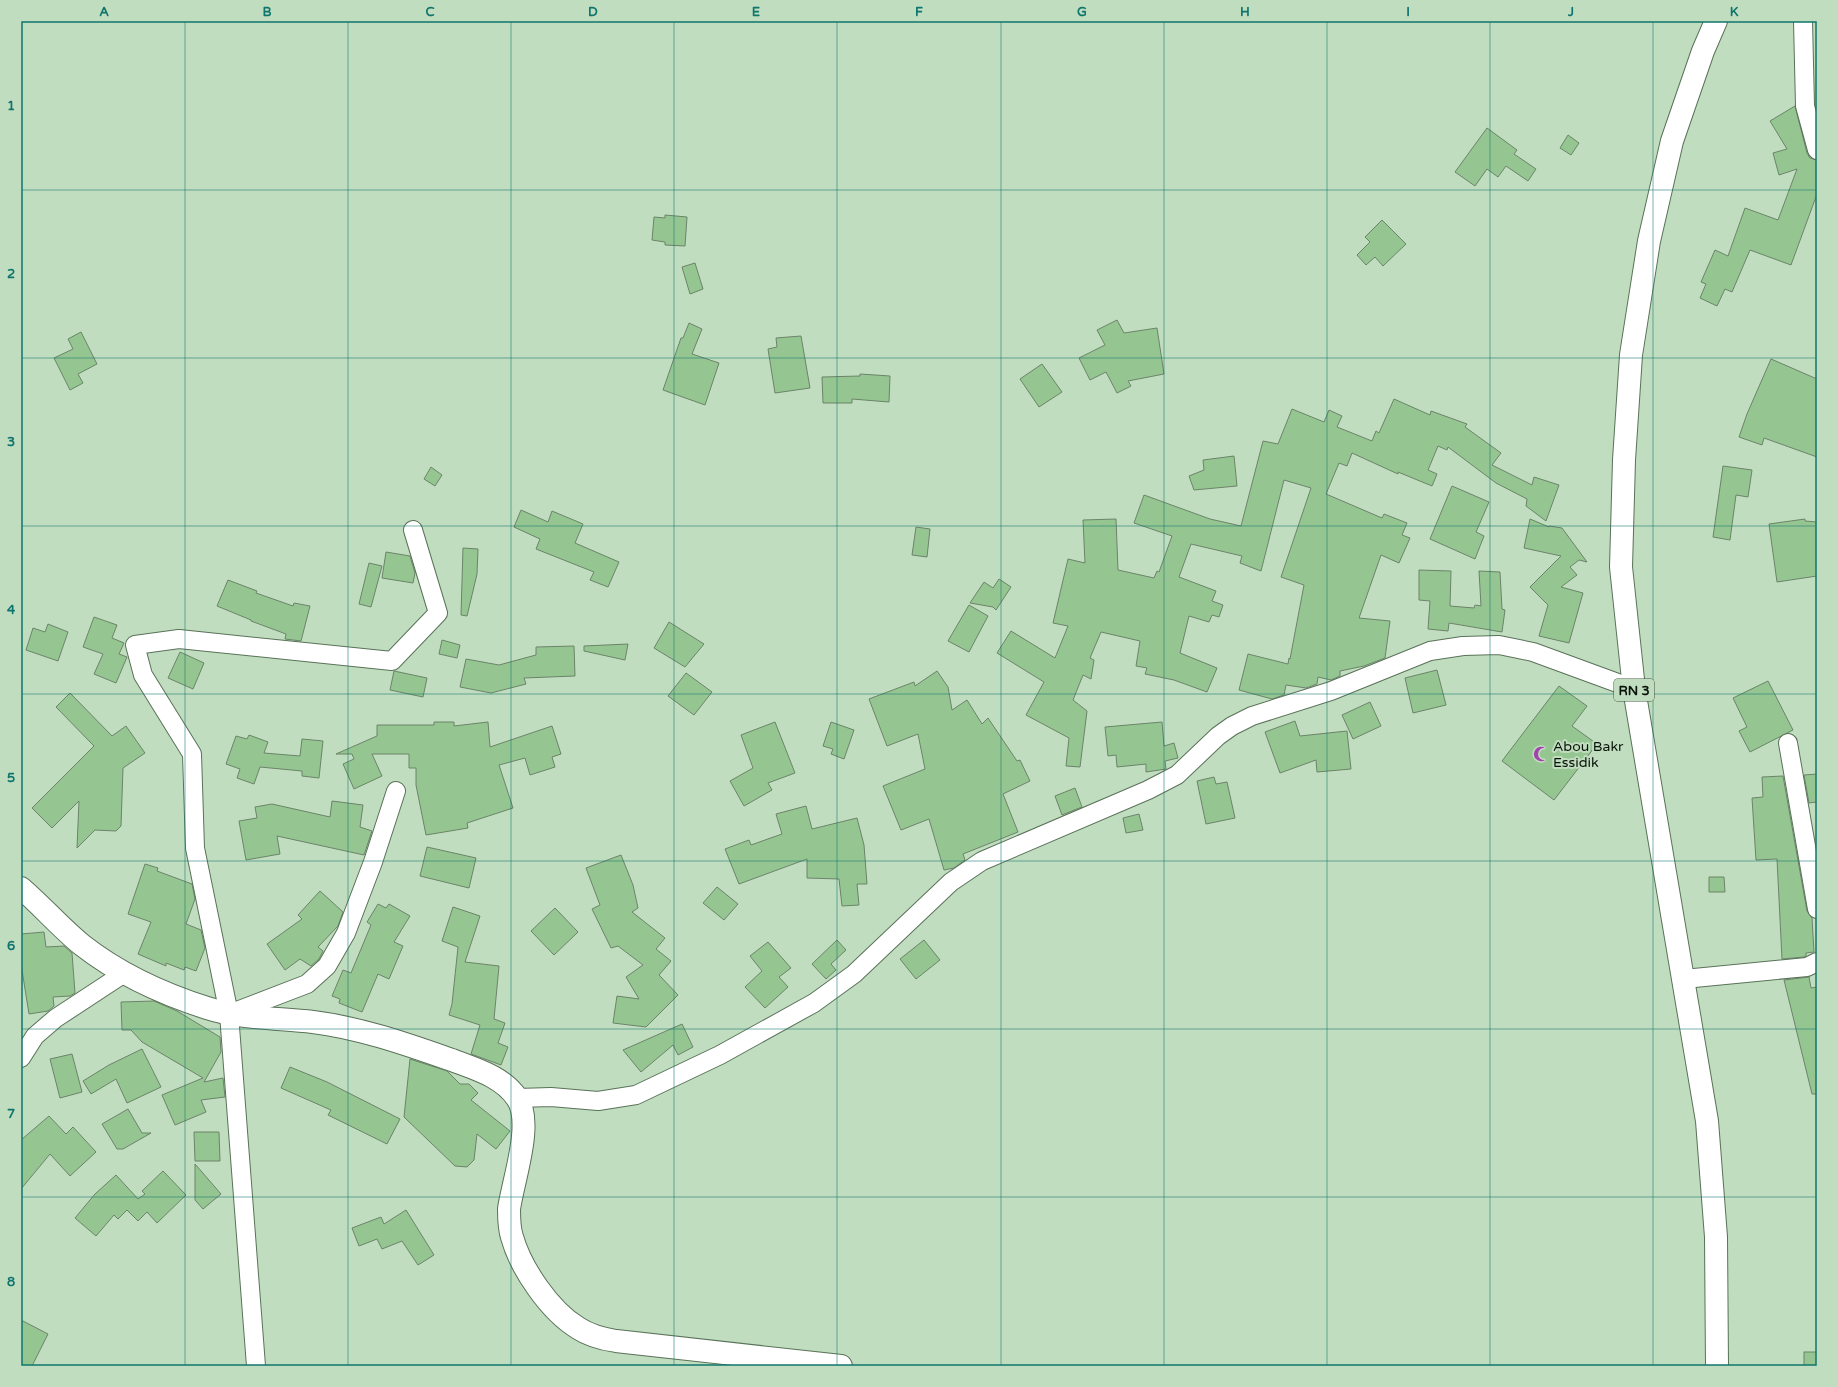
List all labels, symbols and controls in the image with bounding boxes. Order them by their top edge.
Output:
text: A [99,4,109,20]
text: B [262,4,272,20]
text: C [425,4,435,20]
text: D [588,4,598,20]
text: E [752,4,760,20]
text: F [915,4,923,20]
text: G [1077,4,1087,20]
text: H [1240,4,1250,20]
text: I [1406,4,1410,20]
text: J [1567,4,1574,20]
text: K [1730,4,1739,20]
text: 1 [7,98,15,114]
text: 2 [7,266,15,282]
text: 3 [7,434,15,450]
text: 4 [7,602,16,618]
road number: RN 3 [1614,679,1654,701]
place label: Abou Bakr Essidik [1553,738,1624,771]
mosque icon: Abou Bakr Essidik [1532,745,1550,763]
text: 5 [7,770,15,786]
text: 6 [7,938,15,954]
text: 7 [7,1106,15,1122]
text: 8 [7,1274,15,1290]

